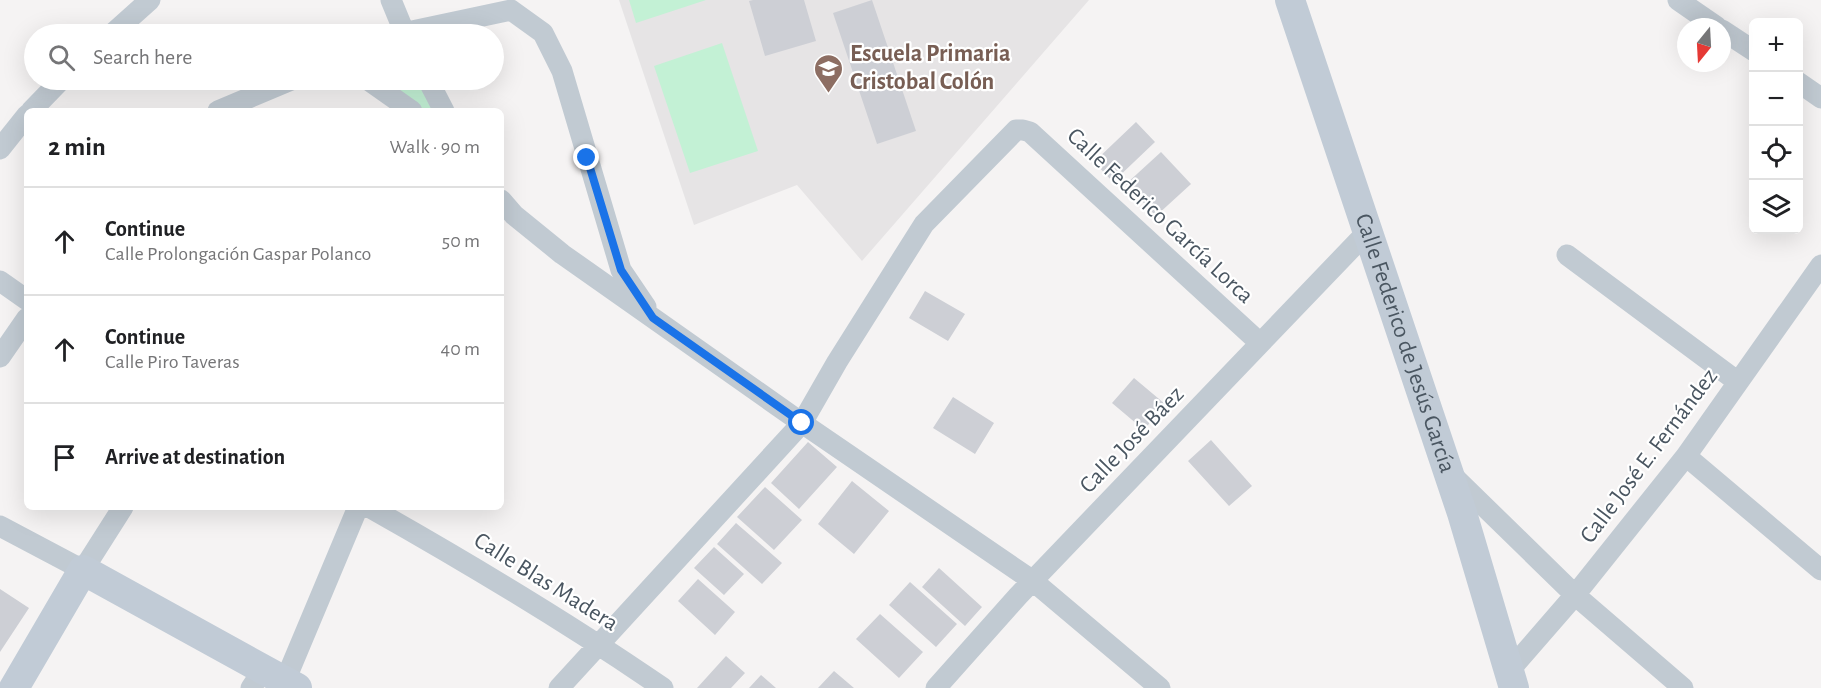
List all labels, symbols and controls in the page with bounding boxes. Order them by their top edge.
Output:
north arrow [1677,18,1731,72]
map controls [1749,18,1803,234]
button: + [1749,18,1803,72]
search box [24,24,504,90]
icon: search [45,41,78,74]
place label: Escuela Primaria Cristobal Colón [850,42,1011,94]
text: Search here [93,46,192,68]
school or university icon: Escuela Primaria Cristobal Colón [813,52,845,94]
button: − [1749,72,1803,126]
street label: Calle Federico García Lorca [1062,124,1258,308]
button: locate [1749,126,1803,180]
text: 2 min [48,134,106,160]
text: Walk · 90 m [389,137,480,157]
route end [573,144,599,170]
button: layers [1749,180,1803,234]
street label: Calle Federico de Jesús García [1351,211,1460,476]
text: Continue [105,218,185,240]
icon: ahead [48,225,81,258]
text: 50 m [442,231,480,251]
text: Calle Prolongación Gaspar Polanco [105,244,371,264]
text: Continue [105,326,185,348]
icon: ahead [48,333,81,366]
text: 40 m [441,339,480,359]
text: Calle Piro Taveras [105,352,240,372]
street label: Calle José E. Fernández [1576,364,1722,548]
street label: Calle José Báez [1075,382,1189,498]
route start [788,409,814,435]
icon: arrive [48,441,81,474]
text: Arrive at destination [105,446,285,468]
street label: Calle Blas Madera [470,528,622,636]

